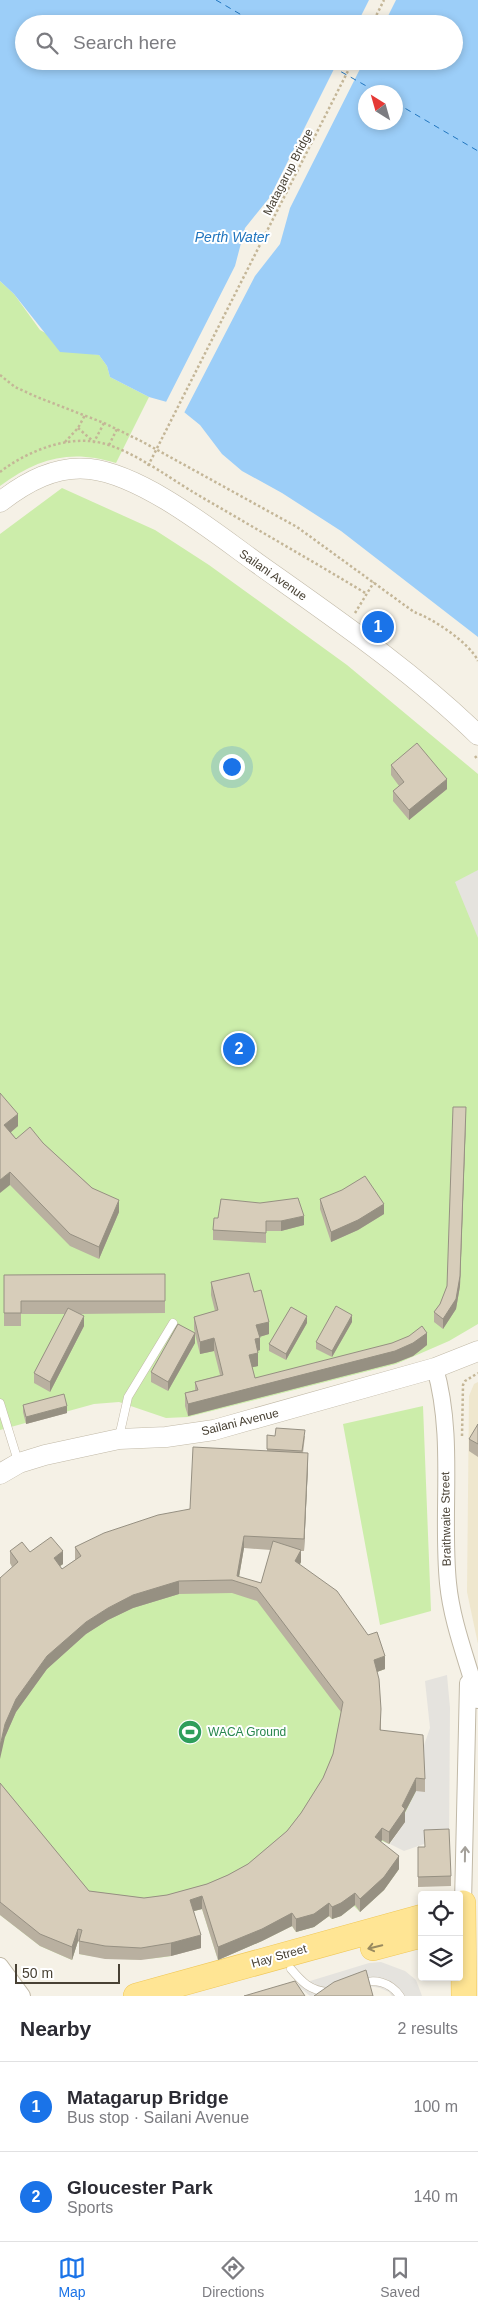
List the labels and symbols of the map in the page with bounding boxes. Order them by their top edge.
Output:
north arrow [358,85,403,130]
street label: Matagarup Bridge [260,126,316,218]
water label: Perth Water [195,229,271,245]
street label: Sailani Avenue [237,547,310,604]
pin: 1 [362,608,394,646]
your location [219,754,245,780]
pin: 2 [223,1030,255,1068]
street label: Sailani Avenue [200,1406,280,1438]
street label: Braithwaite Street [438,1471,454,1566]
sports icon: WACA Ground [177,1719,203,1745]
place label: WACA Ground [208,1725,286,1739]
one-way arrow [461,1847,470,1863]
street label: Hay Street [250,1941,309,1971]
one-way arrow [367,1943,383,1953]
scale bar [15,1961,120,1984]

